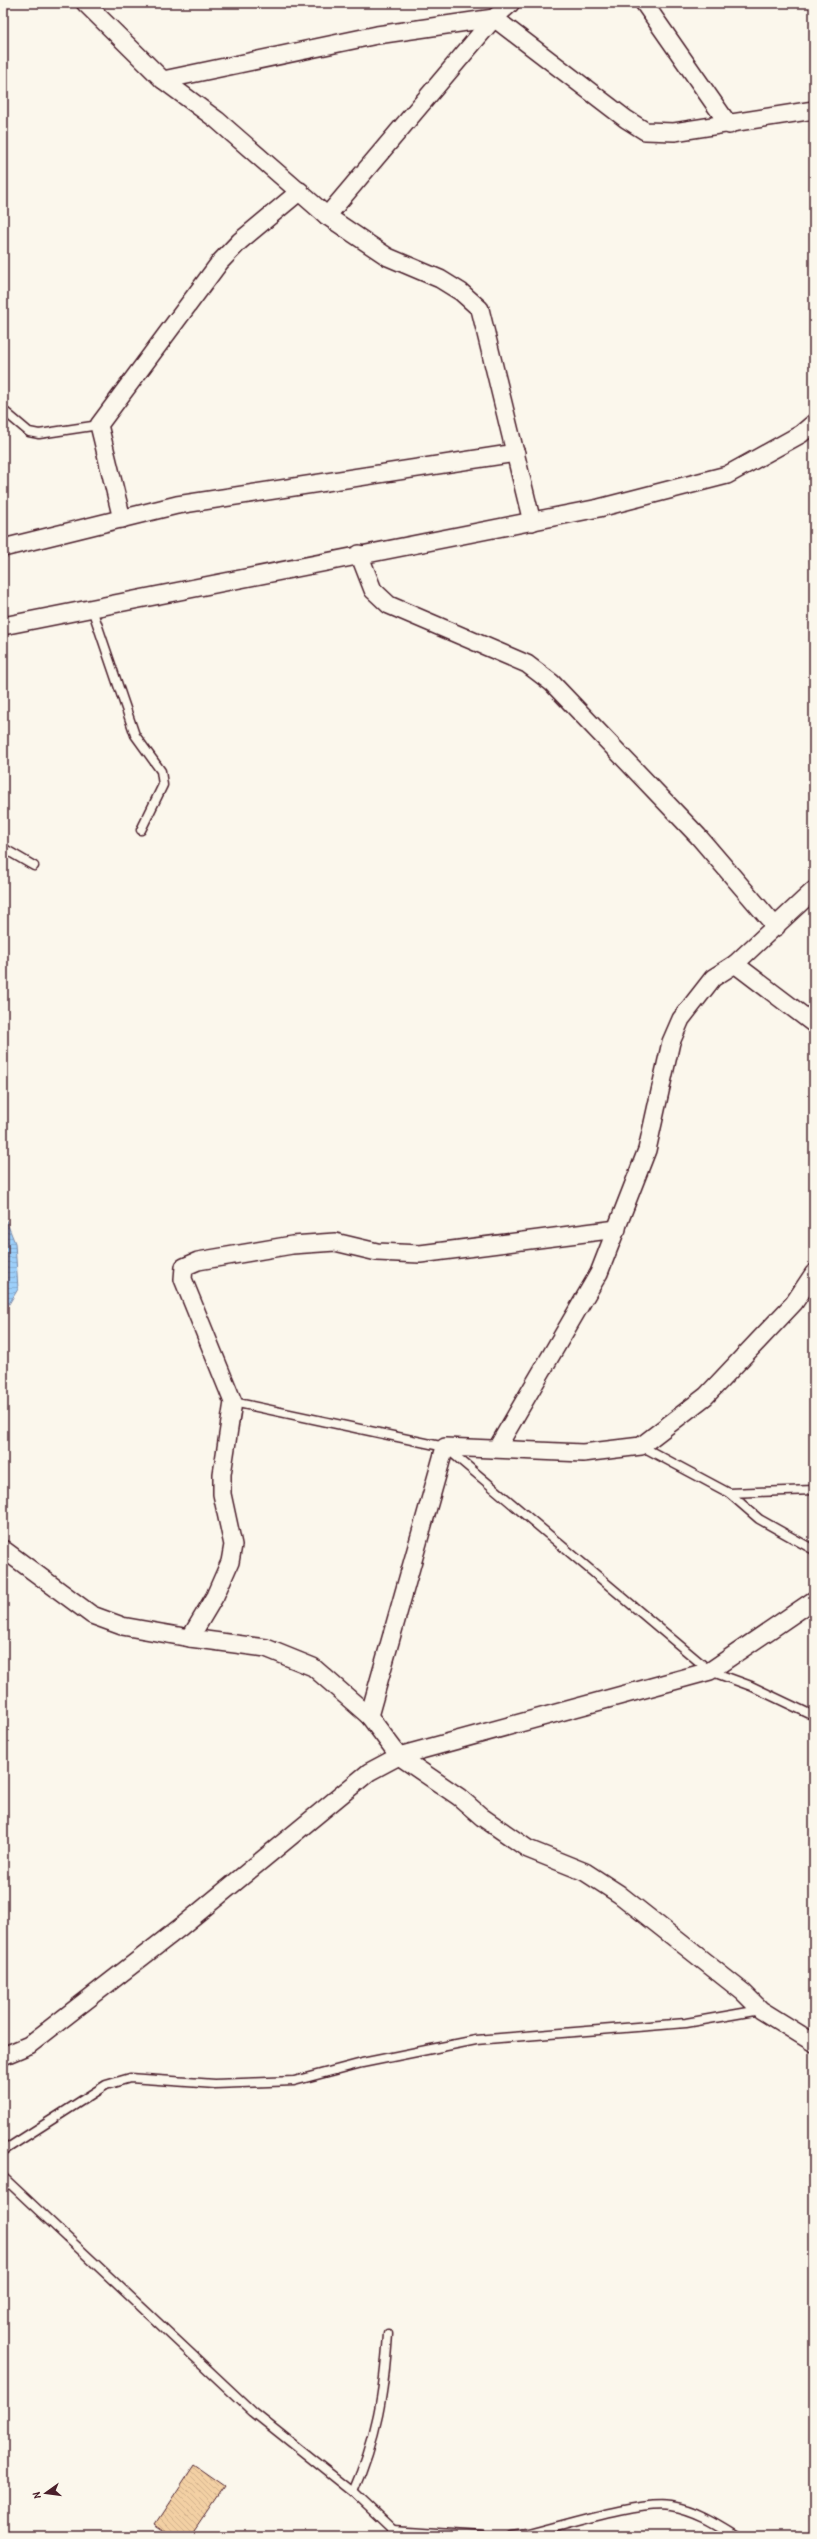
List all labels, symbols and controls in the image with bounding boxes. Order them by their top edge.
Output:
north arrow [26,2473,66,2513]
text: N [29,2491,44,2500]

